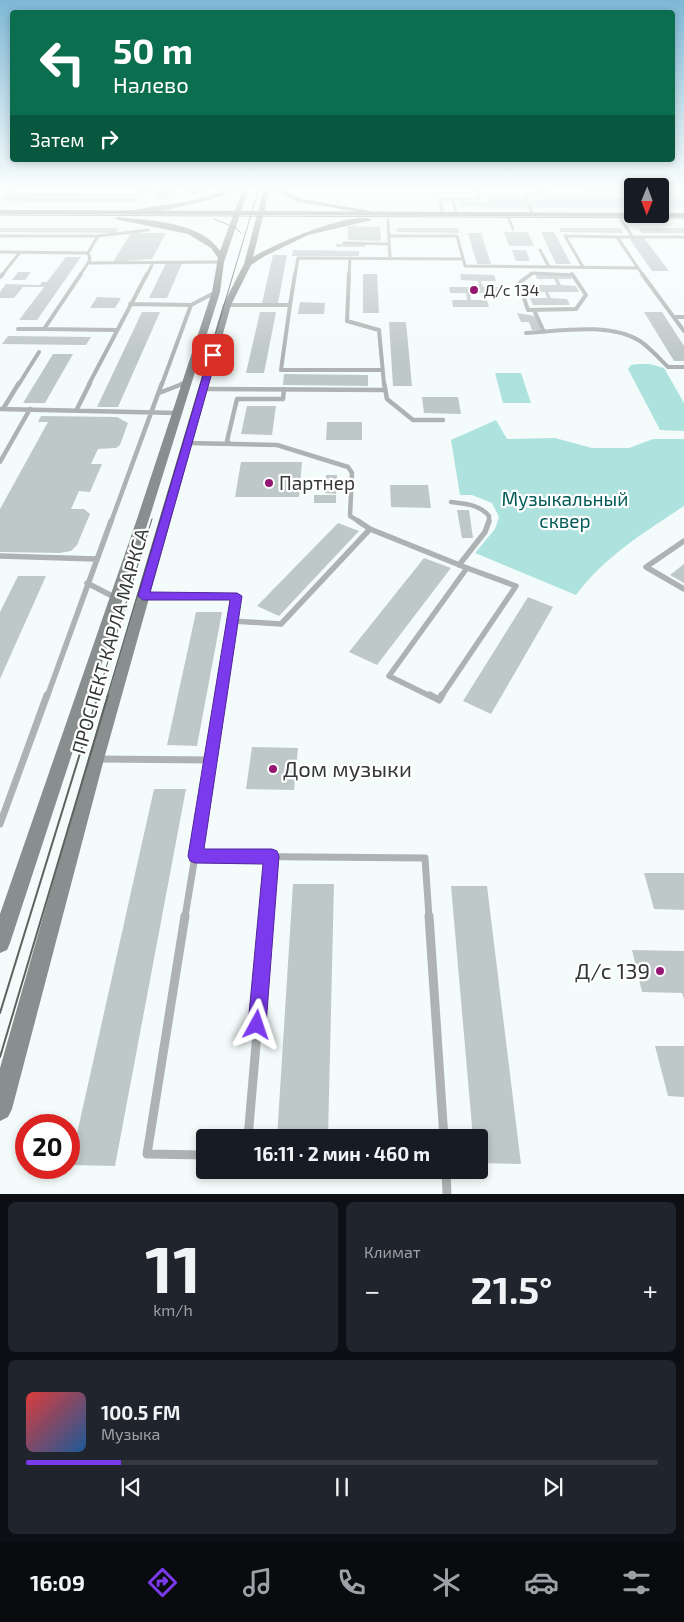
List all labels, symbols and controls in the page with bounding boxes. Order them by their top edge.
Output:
text: 50 m [113,29,193,71]
icon: left [30,30,95,95]
text: Налево [113,71,189,97]
icon: right [95,125,123,153]
text: Затем [30,128,85,151]
north arrow [624,178,669,222]
map controls [624,178,669,223]
place label: Д/с 134 [484,280,539,299]
marker: Д/с 134 [468,284,480,296]
pin [192,334,234,376]
icon: arrive [199,341,227,369]
place label: Партнер [279,471,355,494]
marker: Партнер [263,477,275,489]
park label: Музыкальный сквер [502,487,628,532]
street label: ПРОСПЕКТ КАРЛА МАРКСА [66,525,153,756]
place label: Дом музыки [283,755,412,782]
marker: Дом музыки [267,763,279,775]
place label: Д/с 139 [575,957,650,983]
marker: Д/с 139 [654,965,666,977]
position arrow [230,998,282,1050]
speed limit sign: 20 [15,1114,80,1179]
text: 16:11 · 2 мин · 460 m [254,1142,430,1165]
text: 11 [145,1228,201,1306]
text: Климат [364,1242,421,1261]
text: 21.5° [471,1266,552,1312]
text: − [364,1273,380,1307]
text: + [643,1273,658,1307]
text: km/h [153,1300,193,1319]
text: 100.5 FM [101,1401,180,1424]
text: Музыка [101,1424,160,1443]
icon: previous [117,1473,145,1501]
icon: pause [328,1473,356,1501]
icon: next [539,1473,567,1501]
icon: directions [145,1565,180,1600]
icon: music [240,1565,275,1600]
icon: phone [334,1565,369,1600]
icon: climate [429,1565,464,1600]
icon: car [524,1565,559,1600]
icon: filters [619,1565,654,1600]
text: 16:09 [30,1569,85,1595]

